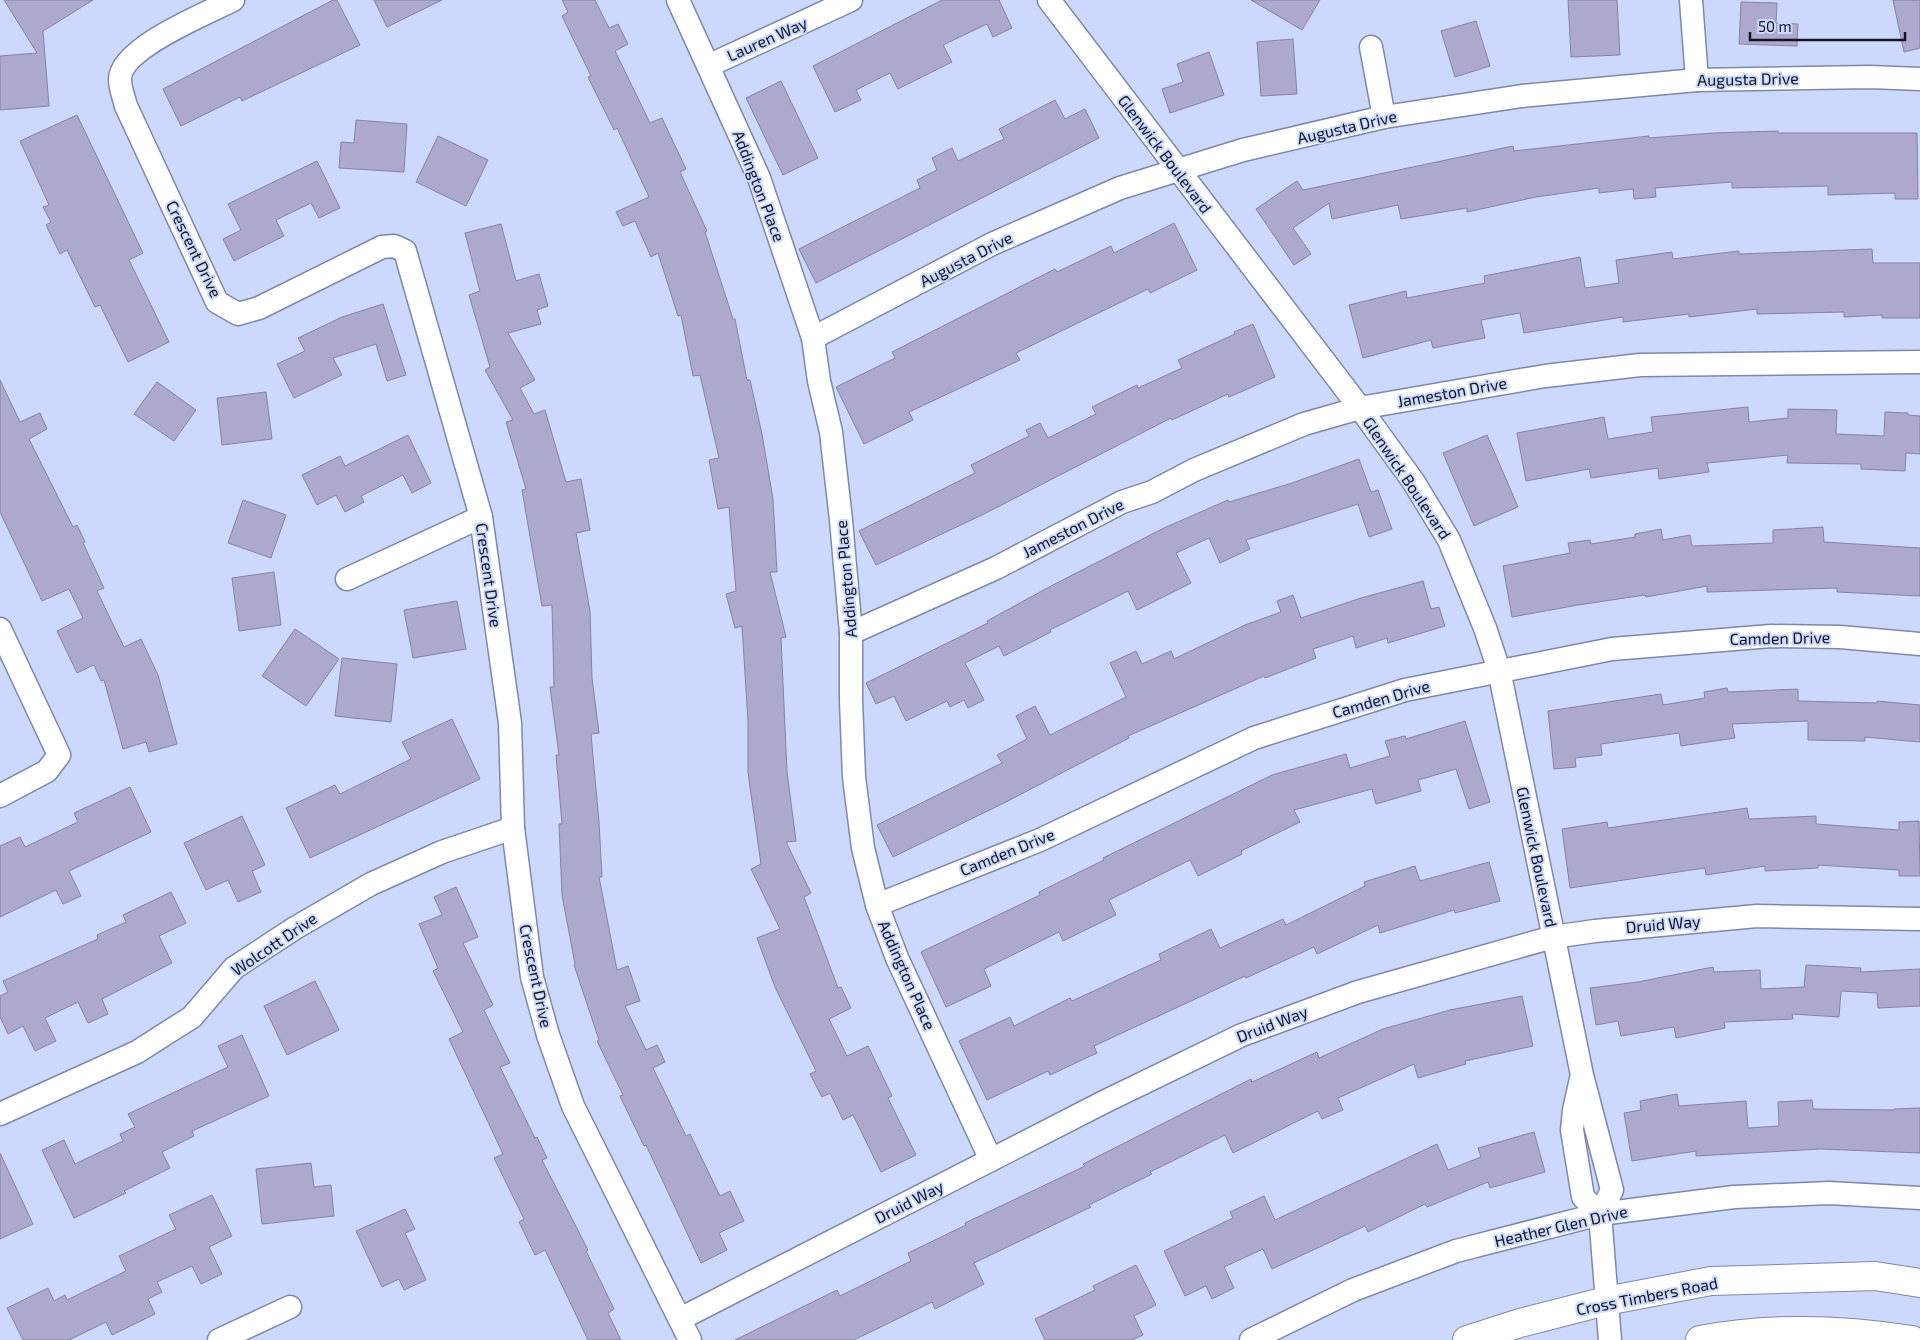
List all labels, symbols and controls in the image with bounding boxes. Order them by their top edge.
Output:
scale bar [1750,10,1905,42]
street label: Lauren Way [724,12,810,65]
text: 50 m [1758,17,1792,35]
street label: Augusta Drive [1697,68,1799,89]
street label: Glenwick Boulevard [1115,91,1216,217]
street label: Augusta Drive [1295,106,1399,147]
street label: Addington Place [729,127,789,244]
street label: Crescent Drive [163,197,226,300]
street label: Augusta Drive [916,227,1015,290]
street label: Jameston Drive [1396,373,1508,411]
street label: Glenwick Boulevard [1359,413,1455,542]
street label: Jameston Drive [1019,494,1127,561]
street label: Addington Place [831,520,860,639]
street label: Crescent Drive [473,521,506,628]
street label: Camden Drive [1730,627,1830,648]
street label: Camden Drive [1330,676,1432,722]
street label: Glenwick Boulevard [1513,785,1562,929]
street label: Camden Drive [957,824,1057,879]
street label: Wolcott Drive [227,908,320,979]
street label: Druid Way [1625,911,1702,936]
street label: Addington Place [875,917,940,1032]
street label: Crescent Drive [516,922,557,1029]
street label: Druid Way [1233,1001,1311,1046]
street label: Druid Way [871,1176,947,1227]
street label: Heather Glen Drive [1493,1201,1629,1250]
street label: Cross Timbers Road [1574,1272,1719,1319]

